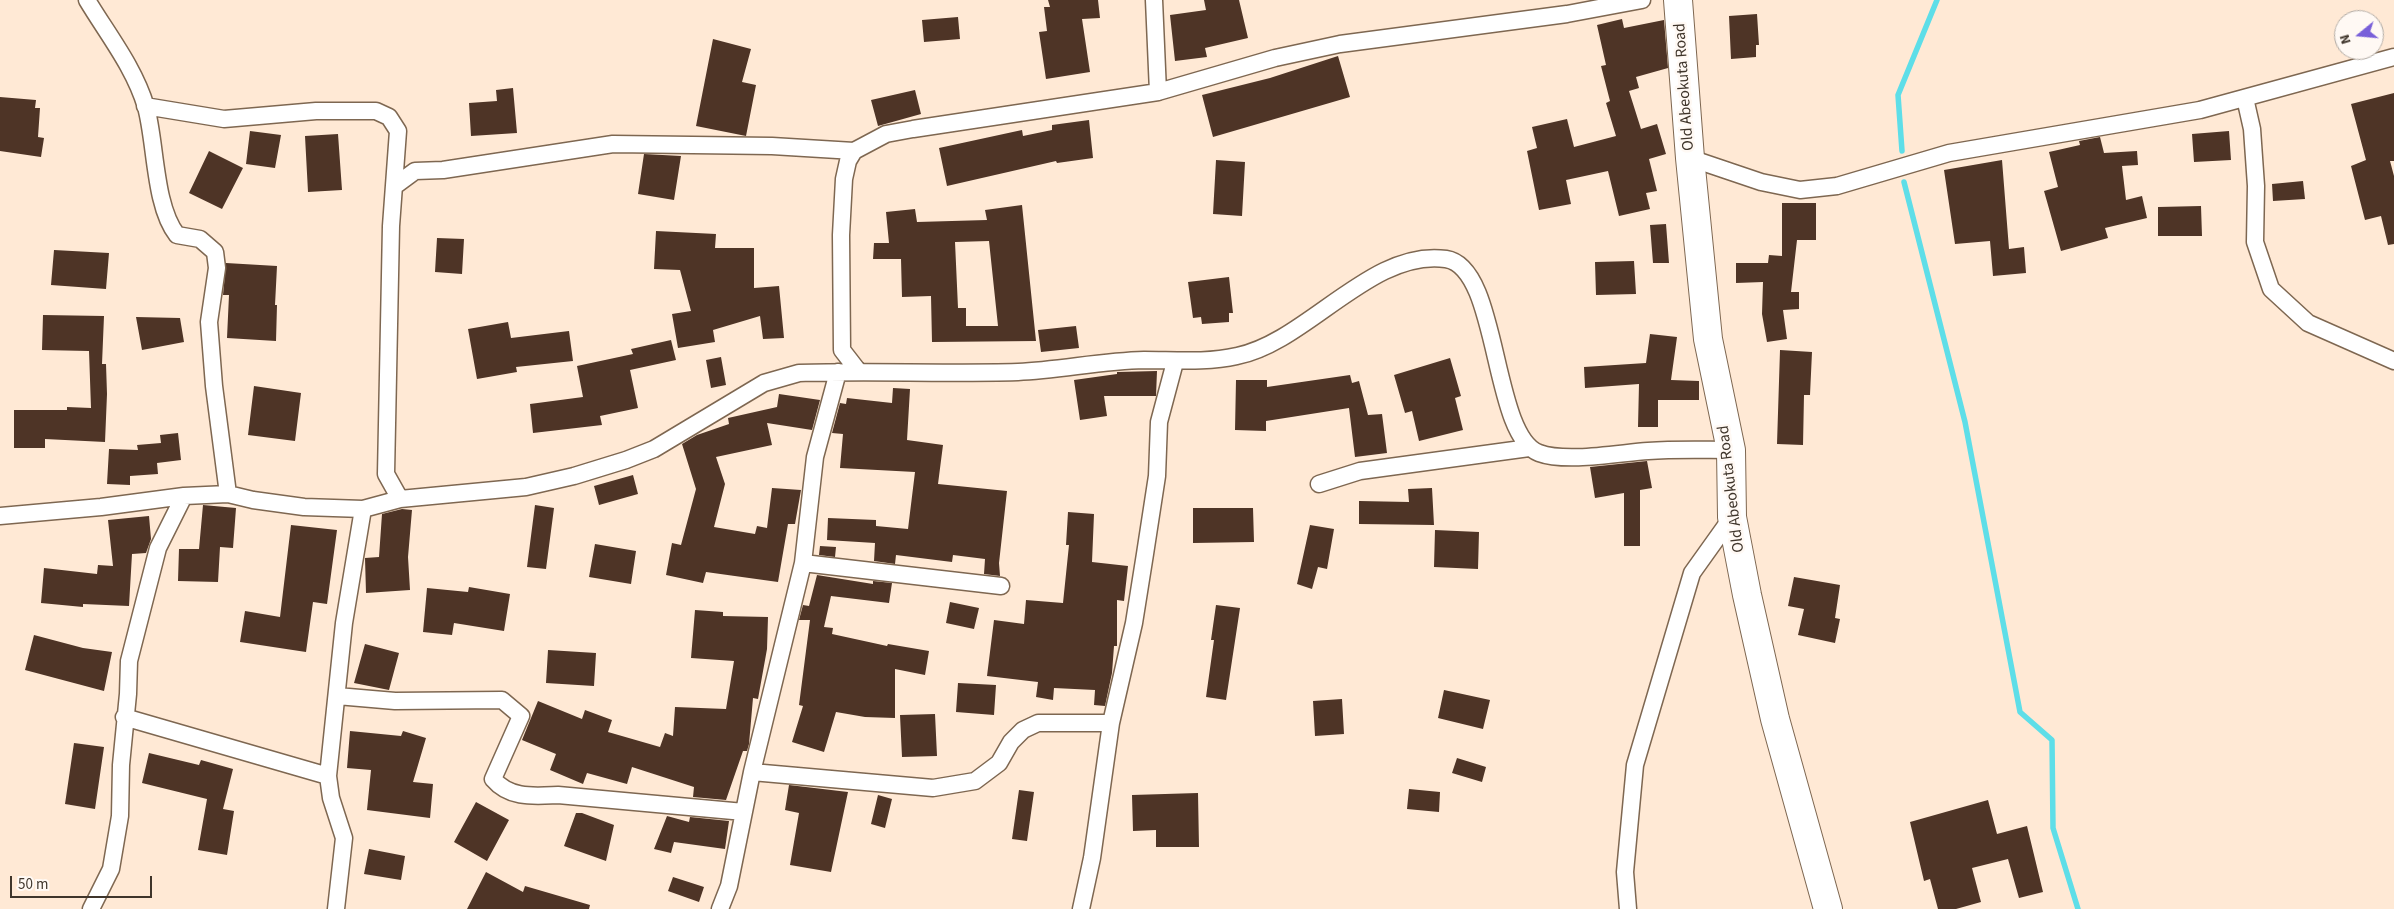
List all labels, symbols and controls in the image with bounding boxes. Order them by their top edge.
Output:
north arrow [2334,10,2384,60]
street label: Old Abeokuta Road [1671,22,1699,152]
text: N [2335,32,2357,46]
street label: Old Abeokuta Road [1715,424,1749,554]
scale bar [12,866,155,898]
text: 50 m [18,874,48,895]

